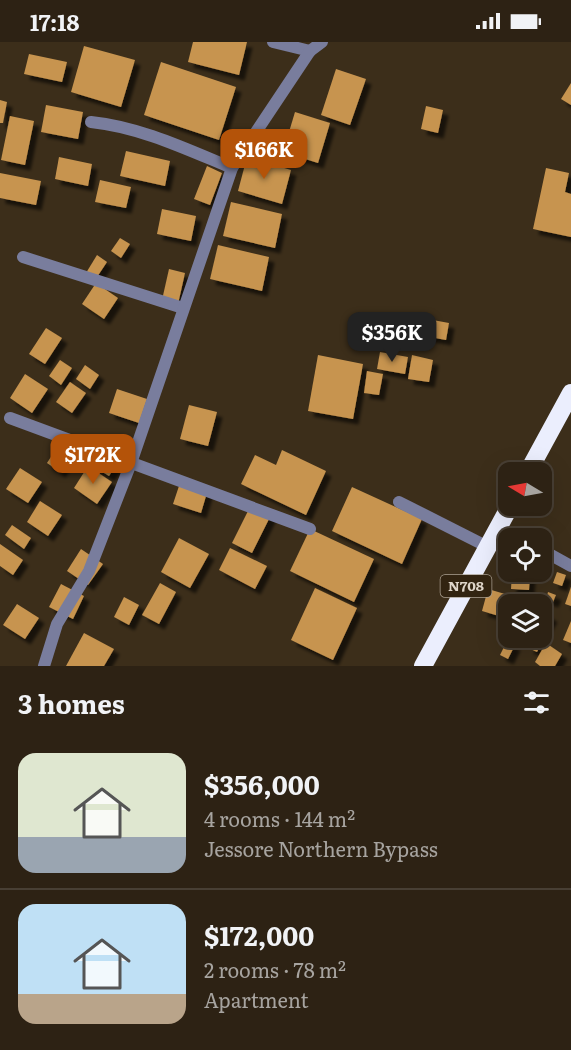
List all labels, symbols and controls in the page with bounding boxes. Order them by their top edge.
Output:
text: 17:18 [30,5,79,38]
pin: $166K [222,129,306,180]
text: $166K [234,133,294,163]
pin: $356K [350,312,434,363]
text: $356K [361,316,423,346]
pin: $172K [51,434,135,485]
text: $172K [64,438,122,468]
north arrow [498,462,552,516]
map controls [498,462,552,648]
button: locate [498,528,552,582]
road number: N708 [440,575,492,597]
button: layers [498,594,552,648]
text: 3 homes [18,683,125,722]
icon: filters [520,686,553,719]
text: $356,000 [204,764,320,803]
icon: home [66,777,138,849]
text: 4 rooms · 144 m² [204,803,355,833]
text: Jessore Northern Bypass [204,833,438,863]
text: $172,000 [204,915,314,954]
icon: home [66,928,138,1000]
text: 2 rooms · 78 m² [204,954,346,984]
text: Apartment [204,984,309,1014]

